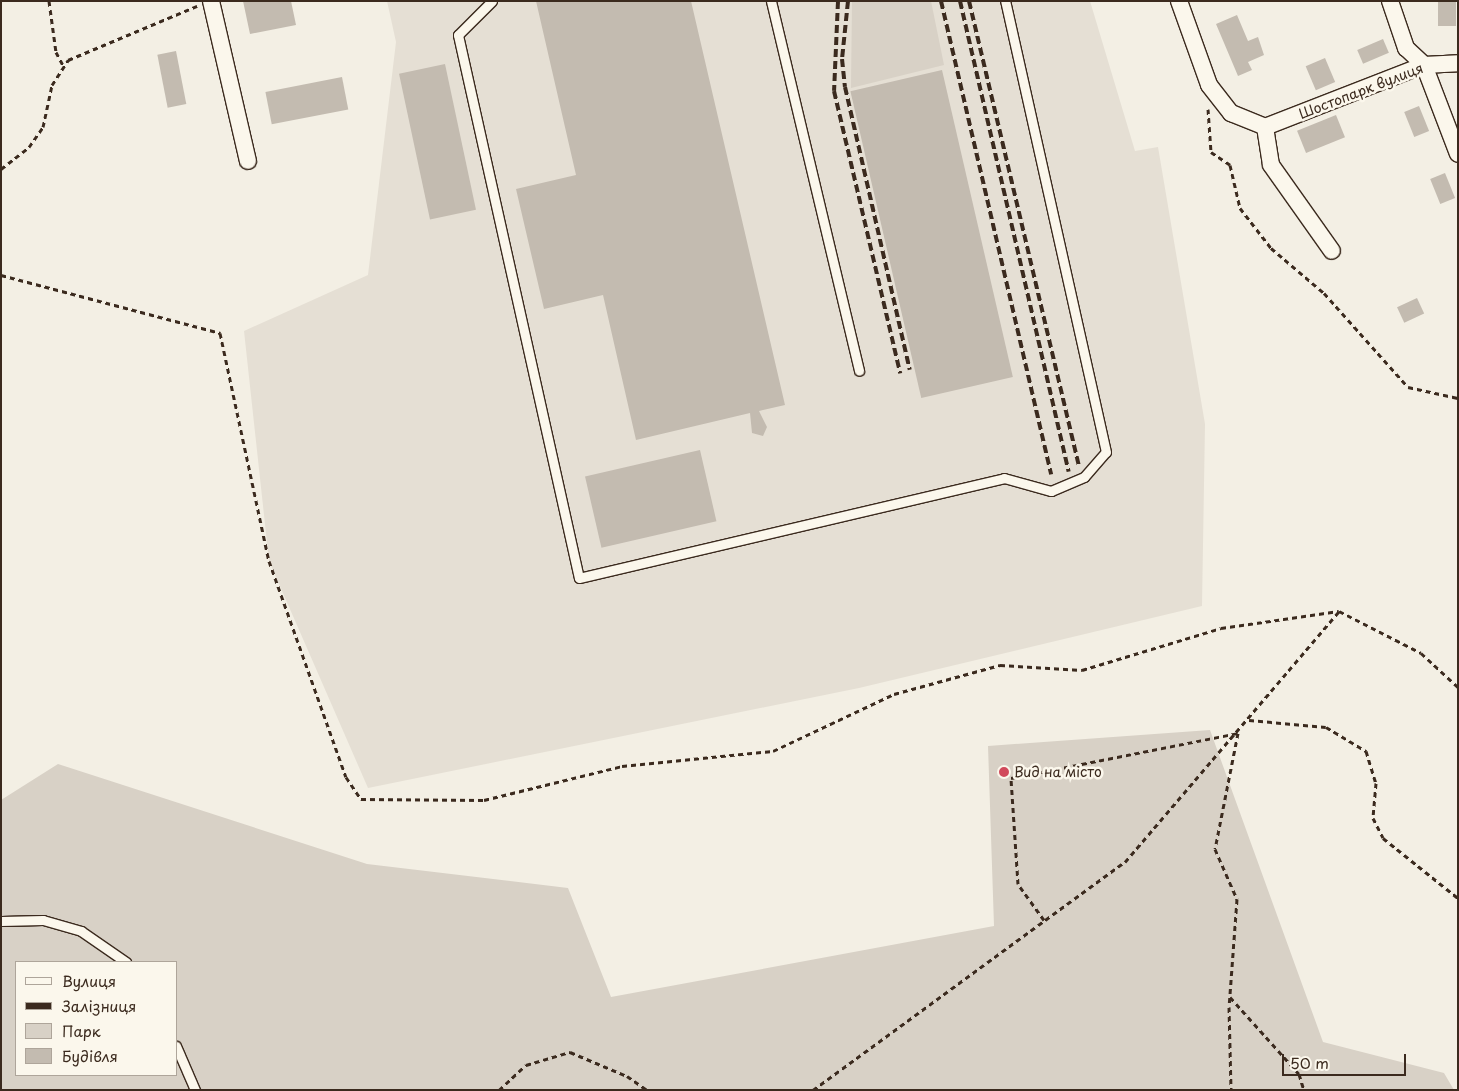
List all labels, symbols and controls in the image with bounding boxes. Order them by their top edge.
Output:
street label: Шостопарк вулиця [1296,60,1426,122]
place label: Вид на місто [1014,764,1102,780]
marker: Вид на місто [998,766,1010,778]
legend [15,961,178,1076]
text: Вулиця [62,969,116,992]
text: Залізниця [62,994,136,1017]
text: Парк [62,1019,101,1042]
text: Будівля [62,1044,118,1067]
scale bar [1284,1044,1408,1076]
text: 50 m [1290,1051,1329,1074]

